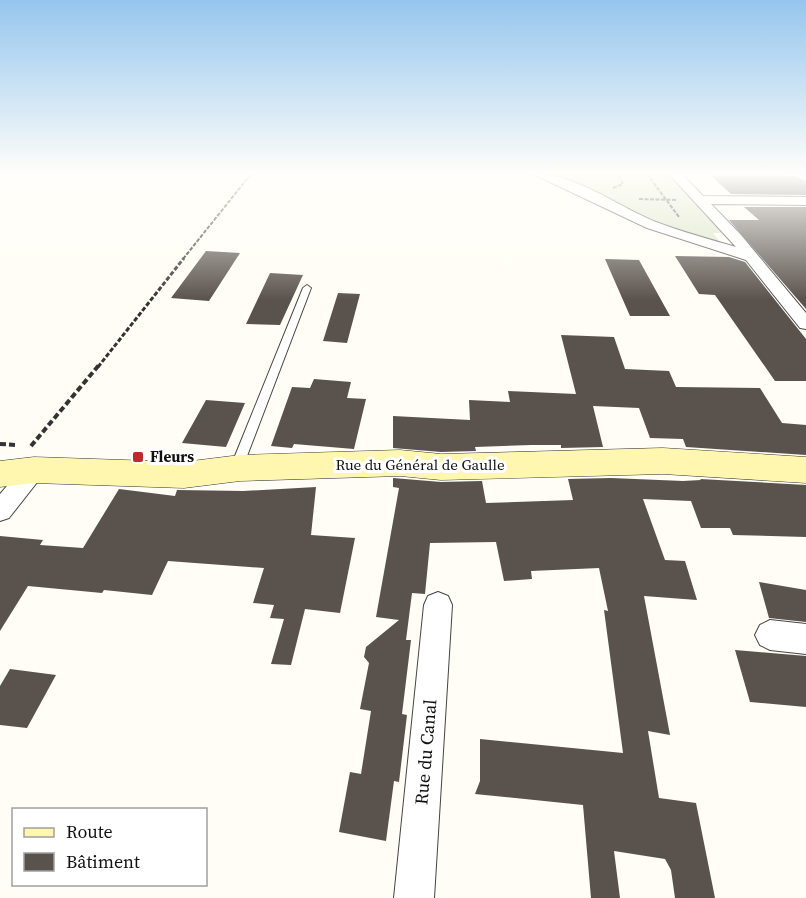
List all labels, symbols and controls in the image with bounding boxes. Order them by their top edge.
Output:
place label: Fleurs [150,446,194,467]
marker: Fleurs [131,450,145,464]
street label: Rue du Général de Gaulle [335,454,505,475]
street label: Rue du Canal [408,698,443,806]
legend [12,808,207,886]
text: Route [66,819,113,844]
text: Bâtiment [66,849,140,874]

